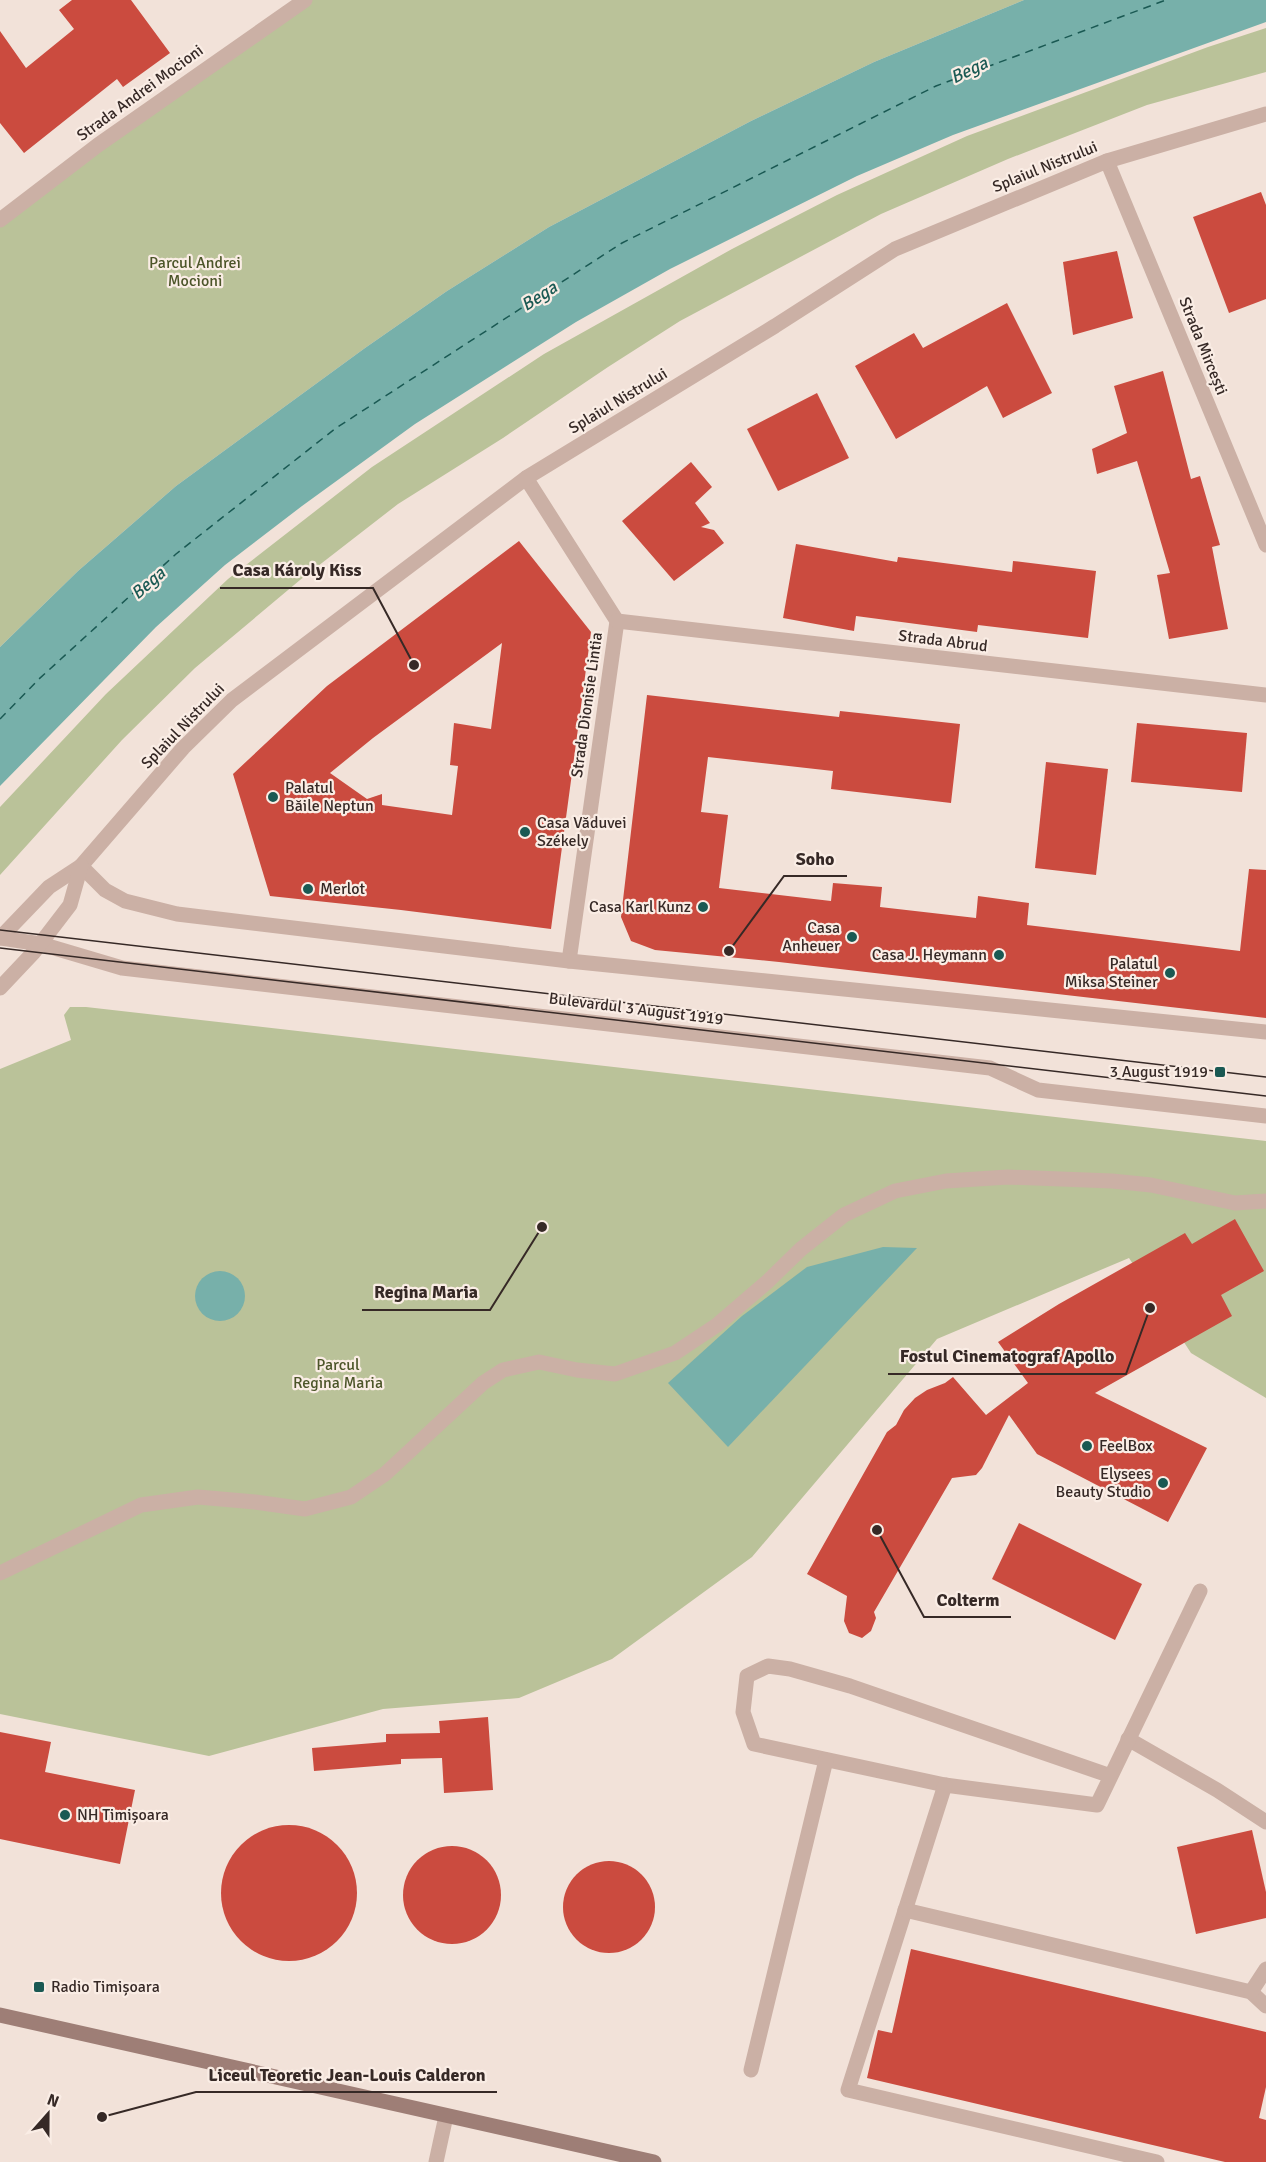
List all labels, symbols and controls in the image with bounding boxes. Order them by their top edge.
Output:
street label: Strada Andrei Mocioni [73,40,207,146]
water label: Bega [947,51,992,88]
street label: Splaiul Nistrului [990,137,1100,197]
park label: Parcul Andrei Mocioni [149,253,241,291]
water label: Bega [517,276,562,316]
street label: Strada Mircești [1174,294,1232,398]
street label: Splaiul Nistrului [565,364,671,438]
callout: Casa Károly Kiss [220,552,373,588]
text: Casa Károly Kiss [233,559,361,581]
water label: Bega [126,561,170,604]
street label: Strada Abrud [897,626,989,656]
street label: Strada Dionisie Lintia [567,631,607,779]
street label: Splaiul Nistrului [137,679,229,773]
place label: Palatul Băile Neptun [285,778,374,816]
marker: Palatul Băile Neptun [266,790,280,804]
place label: Casa Văduvei Székely [537,813,627,851]
marker: Casa Văduvei Székely [518,825,532,839]
callout: Soho [784,840,847,876]
text: Soho [796,848,834,870]
place label: Merlot [320,879,366,899]
marker: Merlot [301,882,315,896]
place label: Casa Karl Kunz [589,897,691,917]
marker: Casa Karl Kunz [696,900,710,914]
place label: Casa Anheuer [782,918,840,956]
marker: Casa Anheuer [845,930,859,944]
place label: Casa J. Heymann [872,945,987,965]
marker: Casa J. Heymann [992,948,1006,962]
place label: Palatul Miksa Steiner [1065,954,1158,992]
marker: Palatul Miksa Steiner [1163,966,1177,980]
street label: Bulevardul 3 August 1919 [548,988,724,1030]
place label: 3 August 1919 [1110,1062,1208,1082]
marker: 3 August 1919 [1213,1065,1227,1079]
callout: Regina Maria [362,1274,490,1310]
text: Regina Maria [374,1281,478,1303]
callout: Fostul Cinematograf Apollo [888,1338,1126,1374]
text: Fostul Cinematograf Apollo [900,1345,1114,1367]
park label: Parcul Regina Maria [293,1355,383,1393]
place label: FeelBox [1099,1436,1153,1456]
marker: FeelBox [1080,1439,1094,1453]
place label: Elysees Beauty Studio [1055,1464,1151,1502]
marker: Elysees Beauty Studio [1156,1476,1170,1490]
callout: Colterm [924,1581,1011,1617]
text: Colterm [937,1589,999,1611]
place label: NH Timișoara [77,1805,169,1825]
marker: NH Timișoara [58,1808,72,1822]
place label: Radio Timișoara [51,1977,160,1997]
marker: Radio Timișoara [32,1980,46,1994]
callout: Liceul Teoretic Jean-Louis Calderon [196,2056,497,2092]
text: Liceul Teoretic Jean-Louis Calderon [208,2064,486,2086]
north arrow [18,2084,78,2144]
text: N [44,2090,62,2112]

